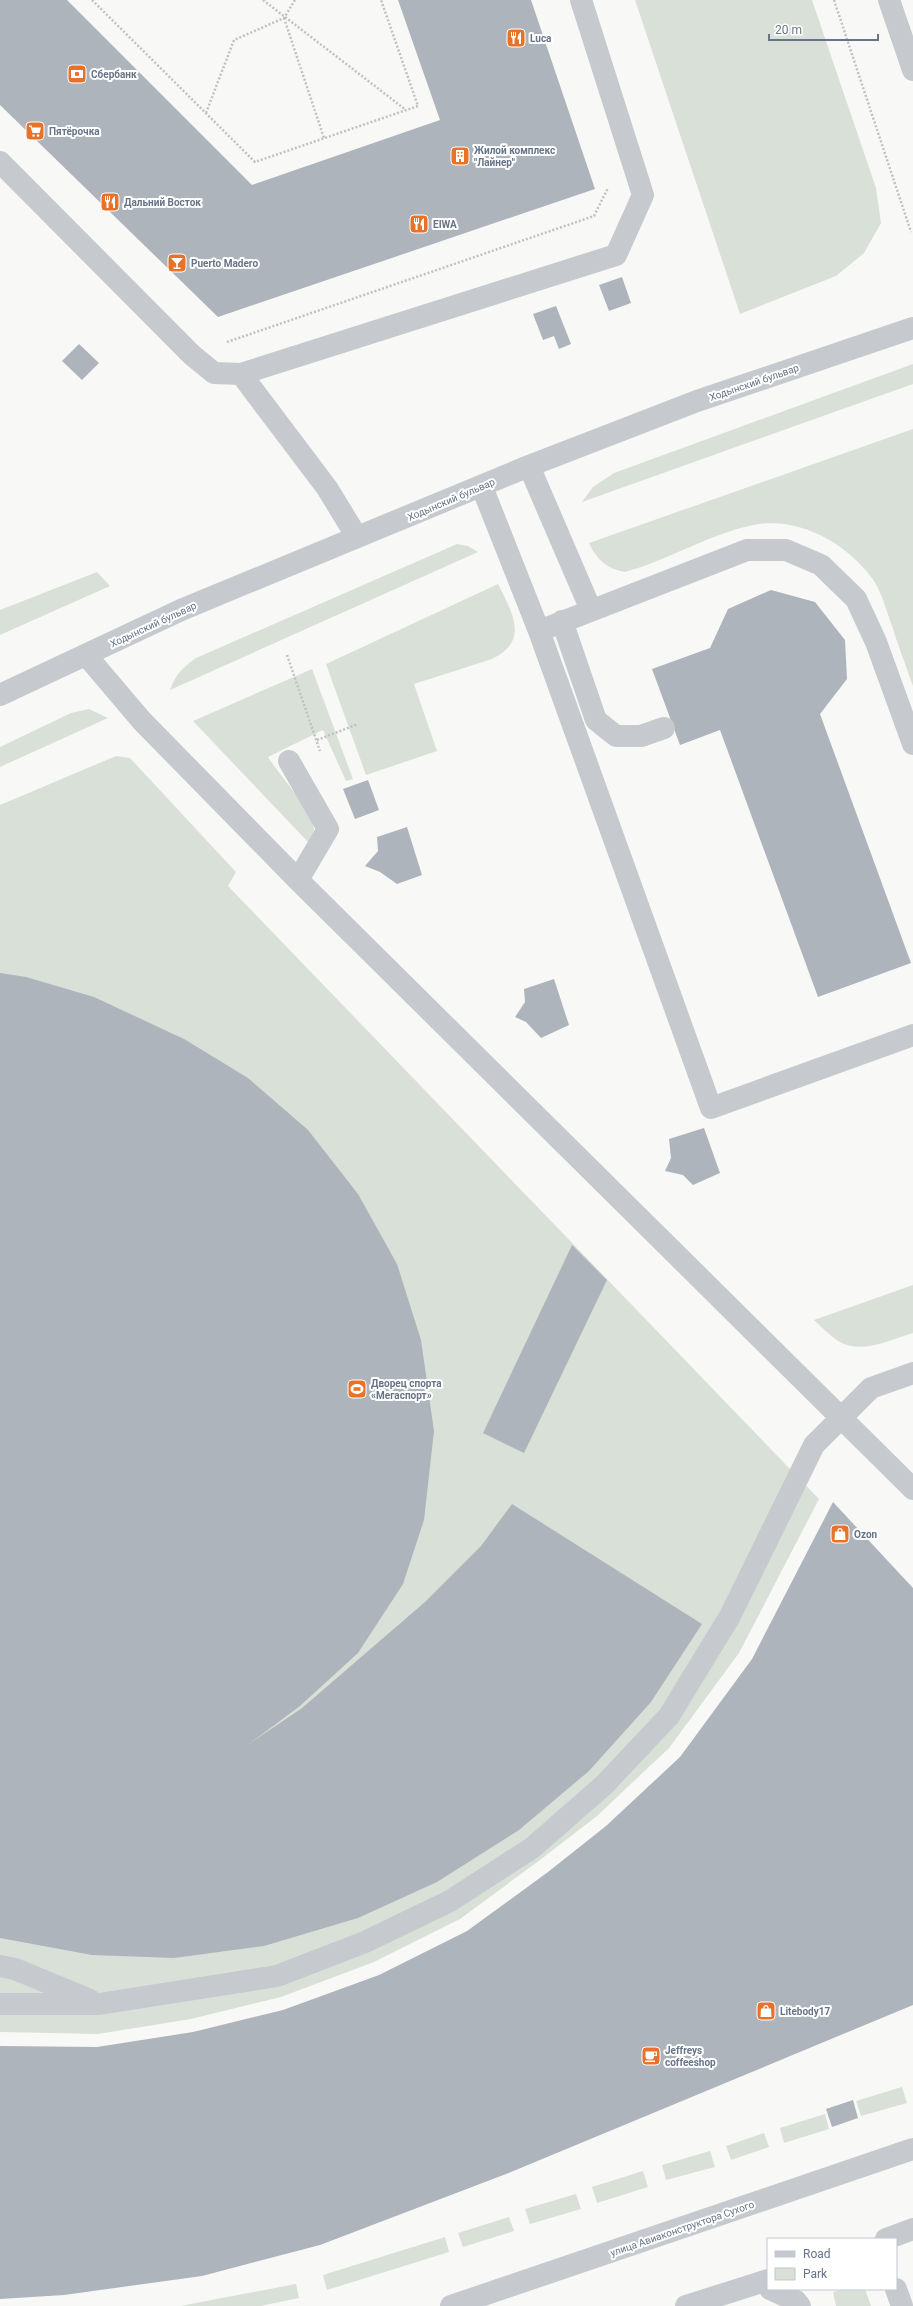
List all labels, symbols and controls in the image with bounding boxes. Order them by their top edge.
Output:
scale bar [769,16,878,42]
text: 20 m [775,23,802,37]
restaurant icon: Luca [505,27,527,49]
place label: Luca [530,33,552,44]
bank icon: Сбербанк [66,63,88,85]
place label: Сбербанк [91,69,137,80]
supermarket icon: Пятёрочка [24,120,46,142]
place label: Пятёрочка [49,126,100,137]
building icon: Жилой комплекс "Лайнер" [449,145,471,167]
place label: Жилой комплекс "Лайнер" [474,145,555,168]
restaurant icon: Дальний Восток [99,191,121,213]
place label: Дальний Восток [124,197,201,208]
restaurant icon: EIWA [408,213,430,235]
place label: EIWA [433,219,457,230]
bar icon: Puerto Madero [166,252,188,274]
place label: Puerto Madero [191,258,258,269]
street label: Ходынский бульвар [708,362,801,403]
street label: Ходынский бульвар [406,476,497,523]
street label: Ходынский бульвар [108,599,198,649]
sports icon: Дворец спорта «Мегаспорт» [346,1378,368,1400]
place label: Дворец спорта «Мегаспорт» [371,1378,442,1401]
shop icon: Ozon [829,1523,851,1545]
place label: Ozon [854,1529,878,1540]
shop icon: Litebody17 [755,2000,777,2022]
place label: Litebody17 [780,2006,831,2017]
cafe icon: Jeffreys coffeeshop [640,2045,662,2067]
place label: Jeffreys coffeeshop [665,2045,716,2068]
street label: улица Авиаконструктора Сухого [609,2199,756,2258]
legend [767,2238,897,2290]
text: Road [803,2247,831,2261]
text: Park [803,2267,828,2281]

